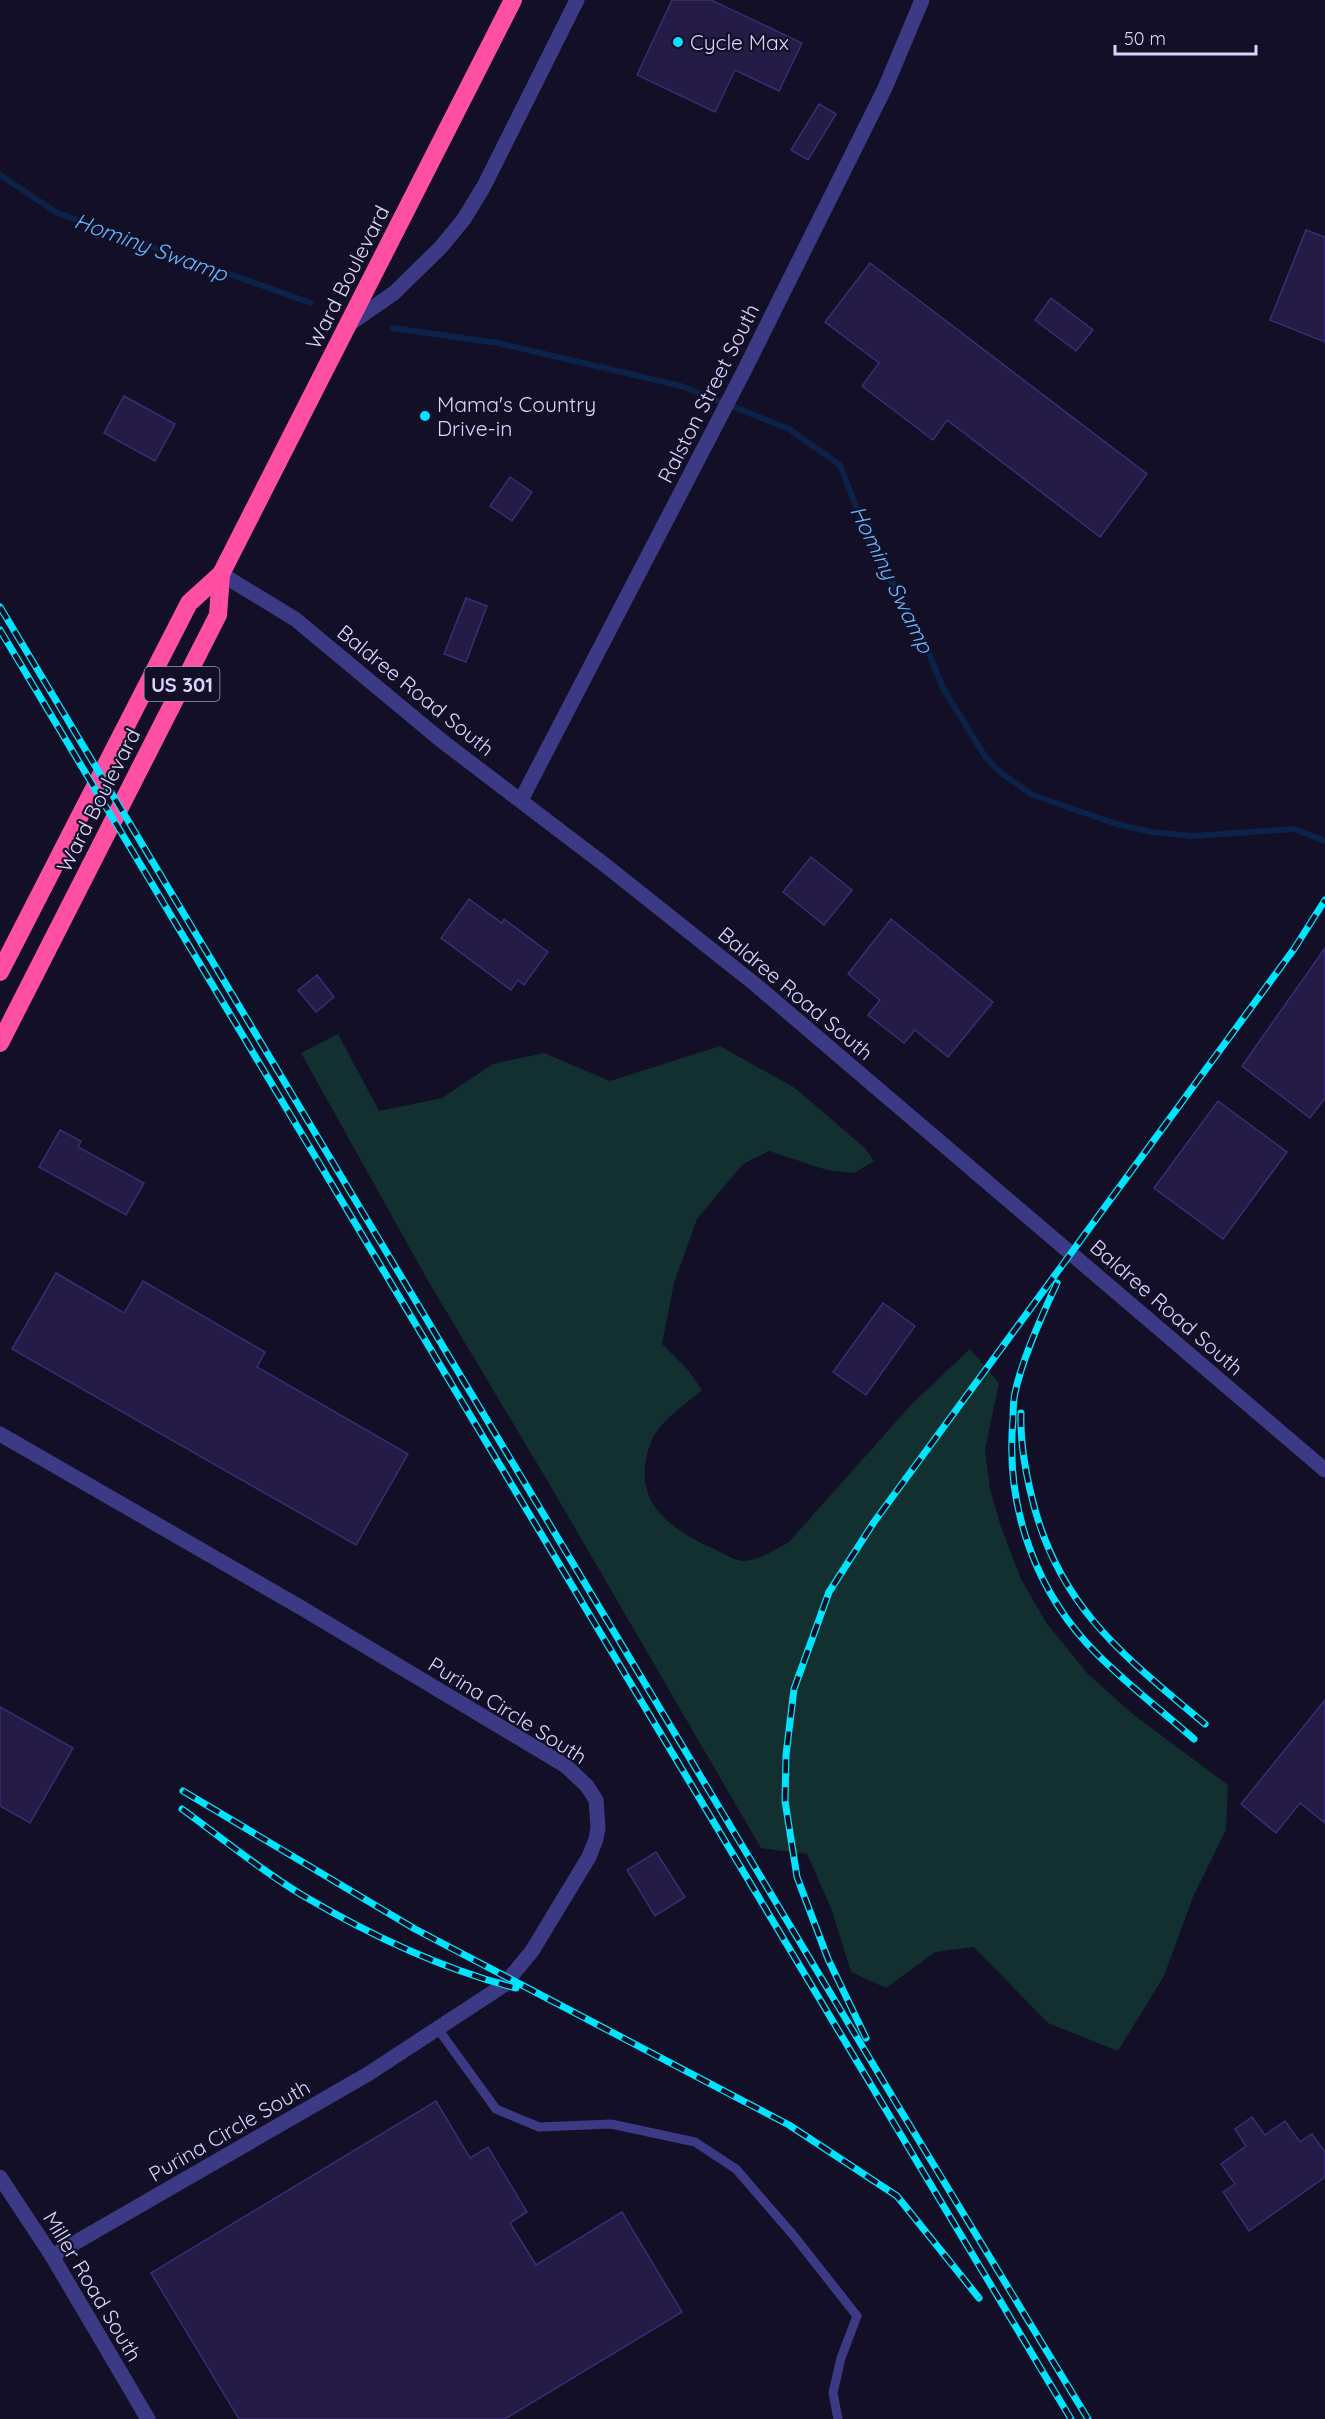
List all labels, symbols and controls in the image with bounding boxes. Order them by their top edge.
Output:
scale bar [1115,18,1256,56]
text: 50 m [1124,27,1166,50]
place label: Cycle Max [690,29,789,55]
marker: Cycle Max [671,35,685,49]
street label: Ward Boulevard [300,201,394,353]
water label: Hominy Swamp [71,206,233,288]
street label: Ralston Street South [652,299,764,487]
place label: Mama's Country Drive-in [437,391,596,441]
marker: Mama's Country Drive-in [418,409,432,423]
water label: Hominy Swamp [844,501,941,659]
street label: Baldree Road South [332,619,500,761]
road number: US 301 [144,667,219,701]
street label: Ward Boulevard [51,724,145,876]
street label: Baldree Road South [713,921,879,1065]
street label: Baldree Road South [1085,1233,1249,1381]
street label: Purina Circle South [424,1651,592,1769]
street label: Purina Circle South [144,2073,314,2187]
street label: Miller Road South [38,2206,148,2366]

